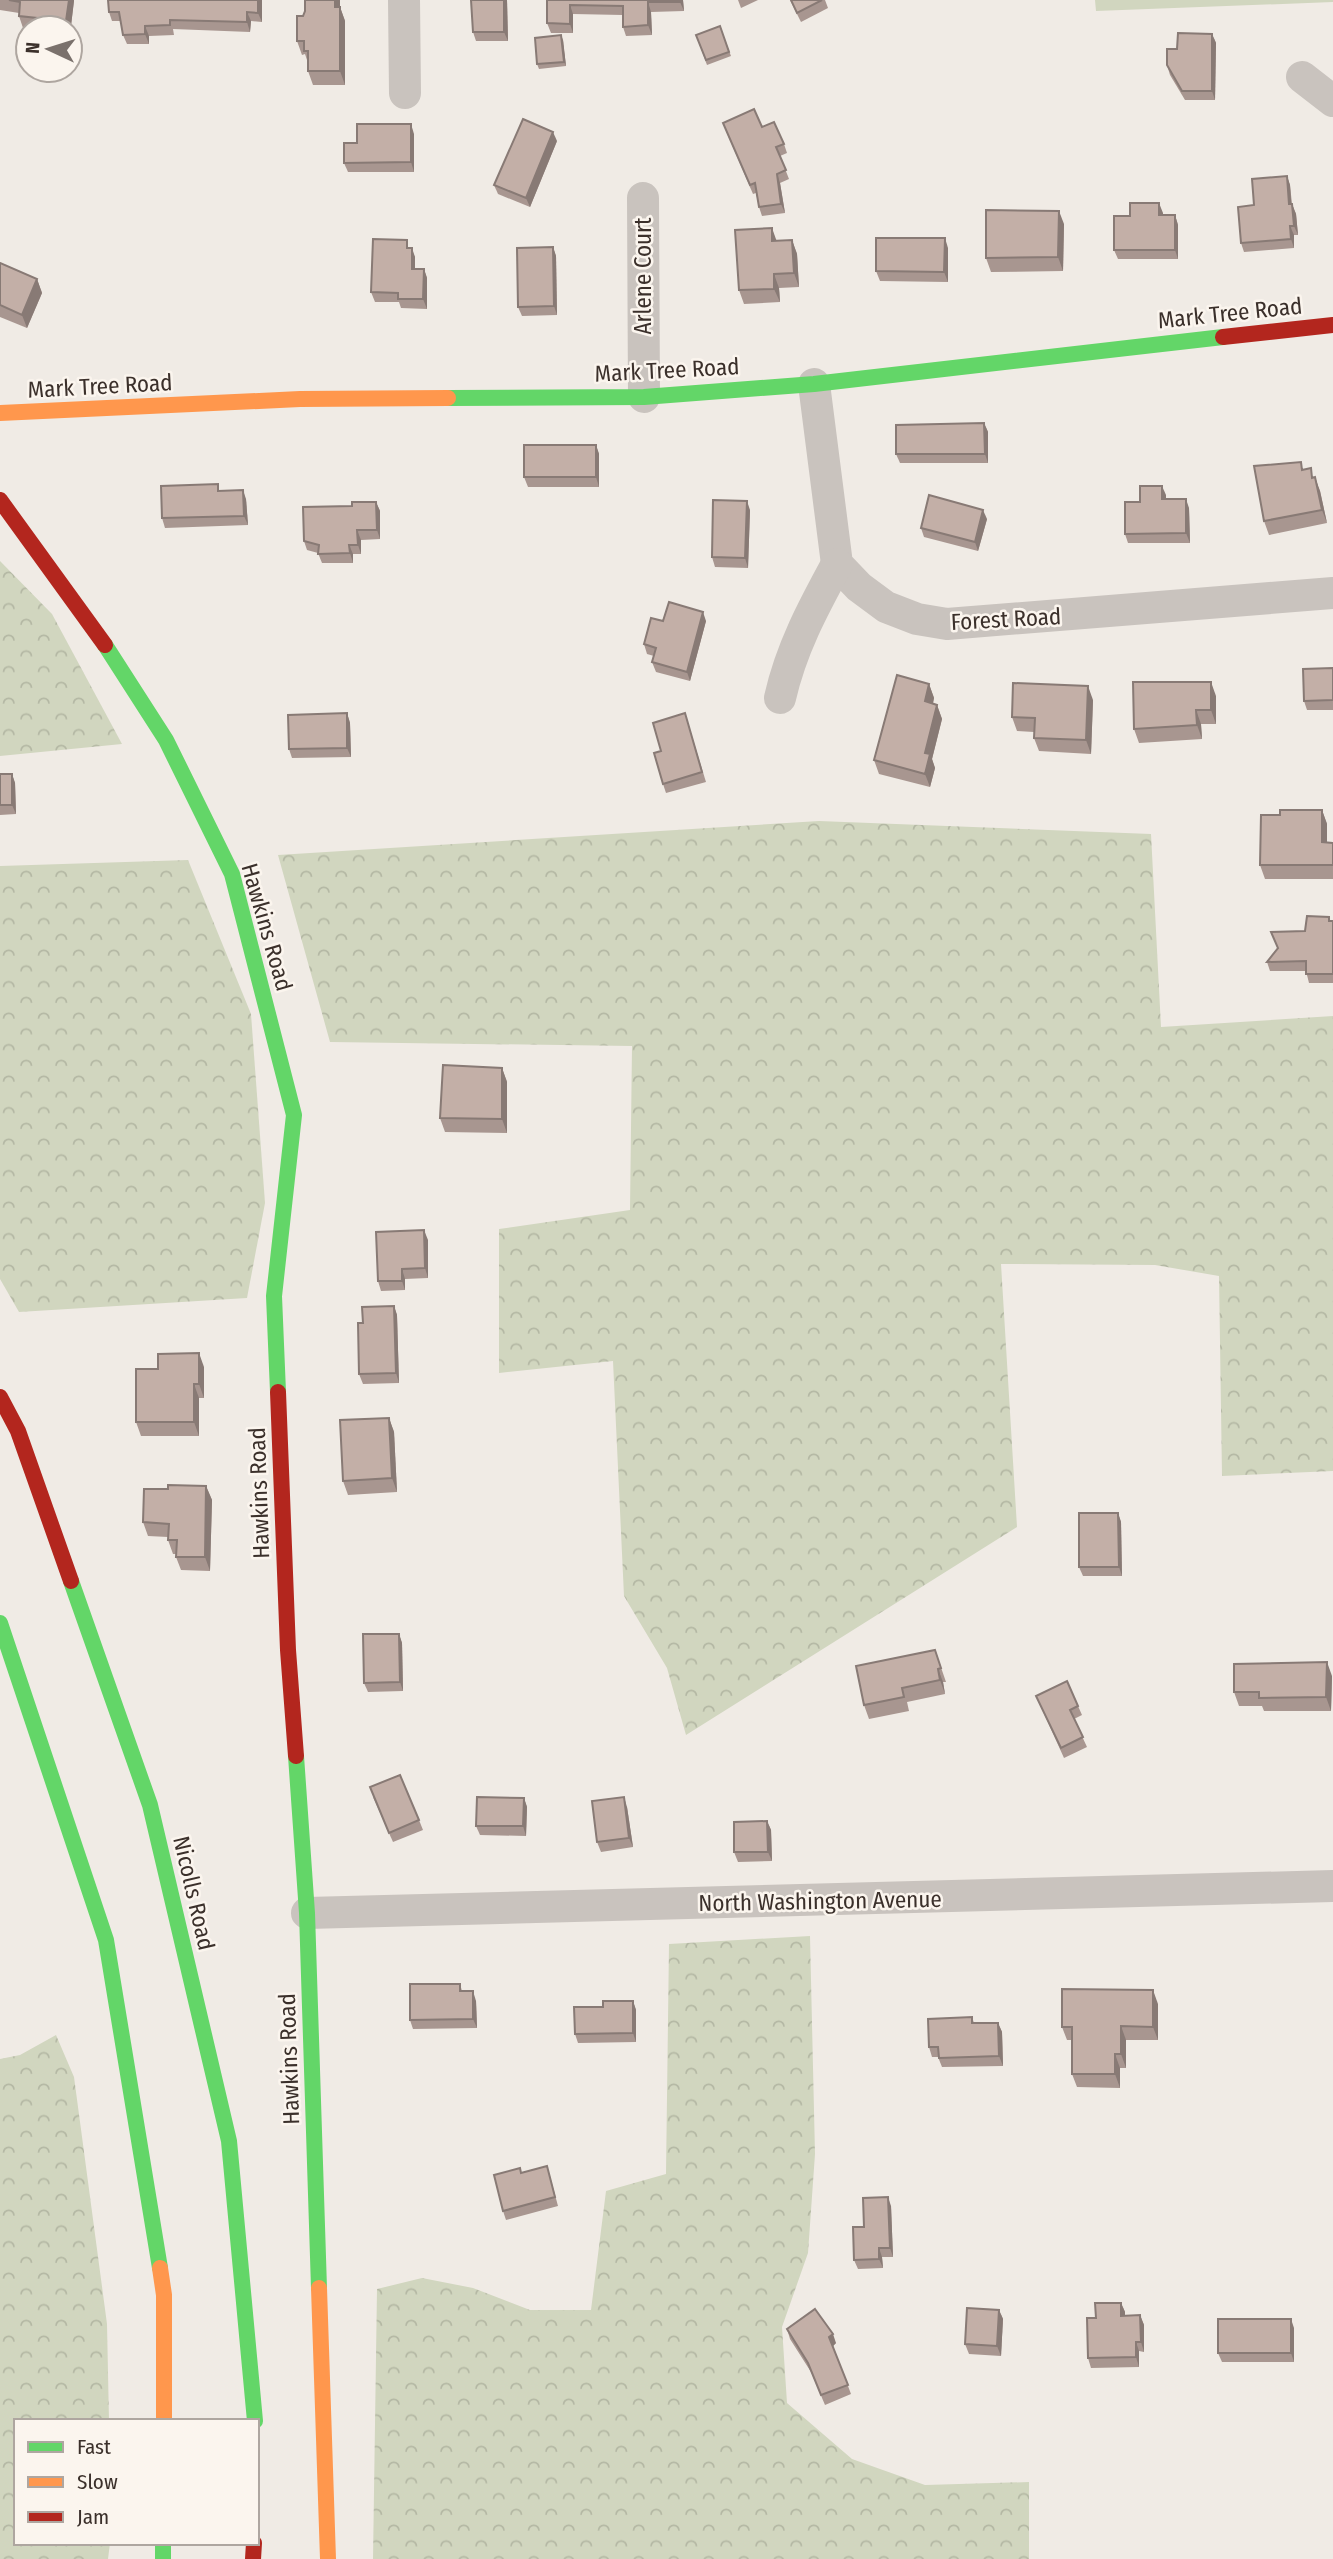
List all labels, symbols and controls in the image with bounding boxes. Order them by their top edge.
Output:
north arrow [14,14,84,84]
text: N [21,41,44,54]
street label: Arlene Court [629,217,657,335]
street label: Mark Tree Road [1156,292,1304,334]
street label: Mark Tree Road [594,352,740,388]
street label: Mark Tree Road [27,368,173,404]
street label: Forest Road [950,602,1062,636]
street label: Hawkins Road [235,860,299,994]
street label: Hawkins Road [243,1427,275,1559]
street label: Nicolls Road [167,1833,221,1953]
street label: North Washington Avenue [698,1885,942,1917]
street label: Hawkins Road [273,1993,305,2125]
legend [14,2419,259,2545]
text: Fast [77,2434,111,2460]
text: Slow [77,2469,118,2495]
text: Jam [77,2504,109,2530]

